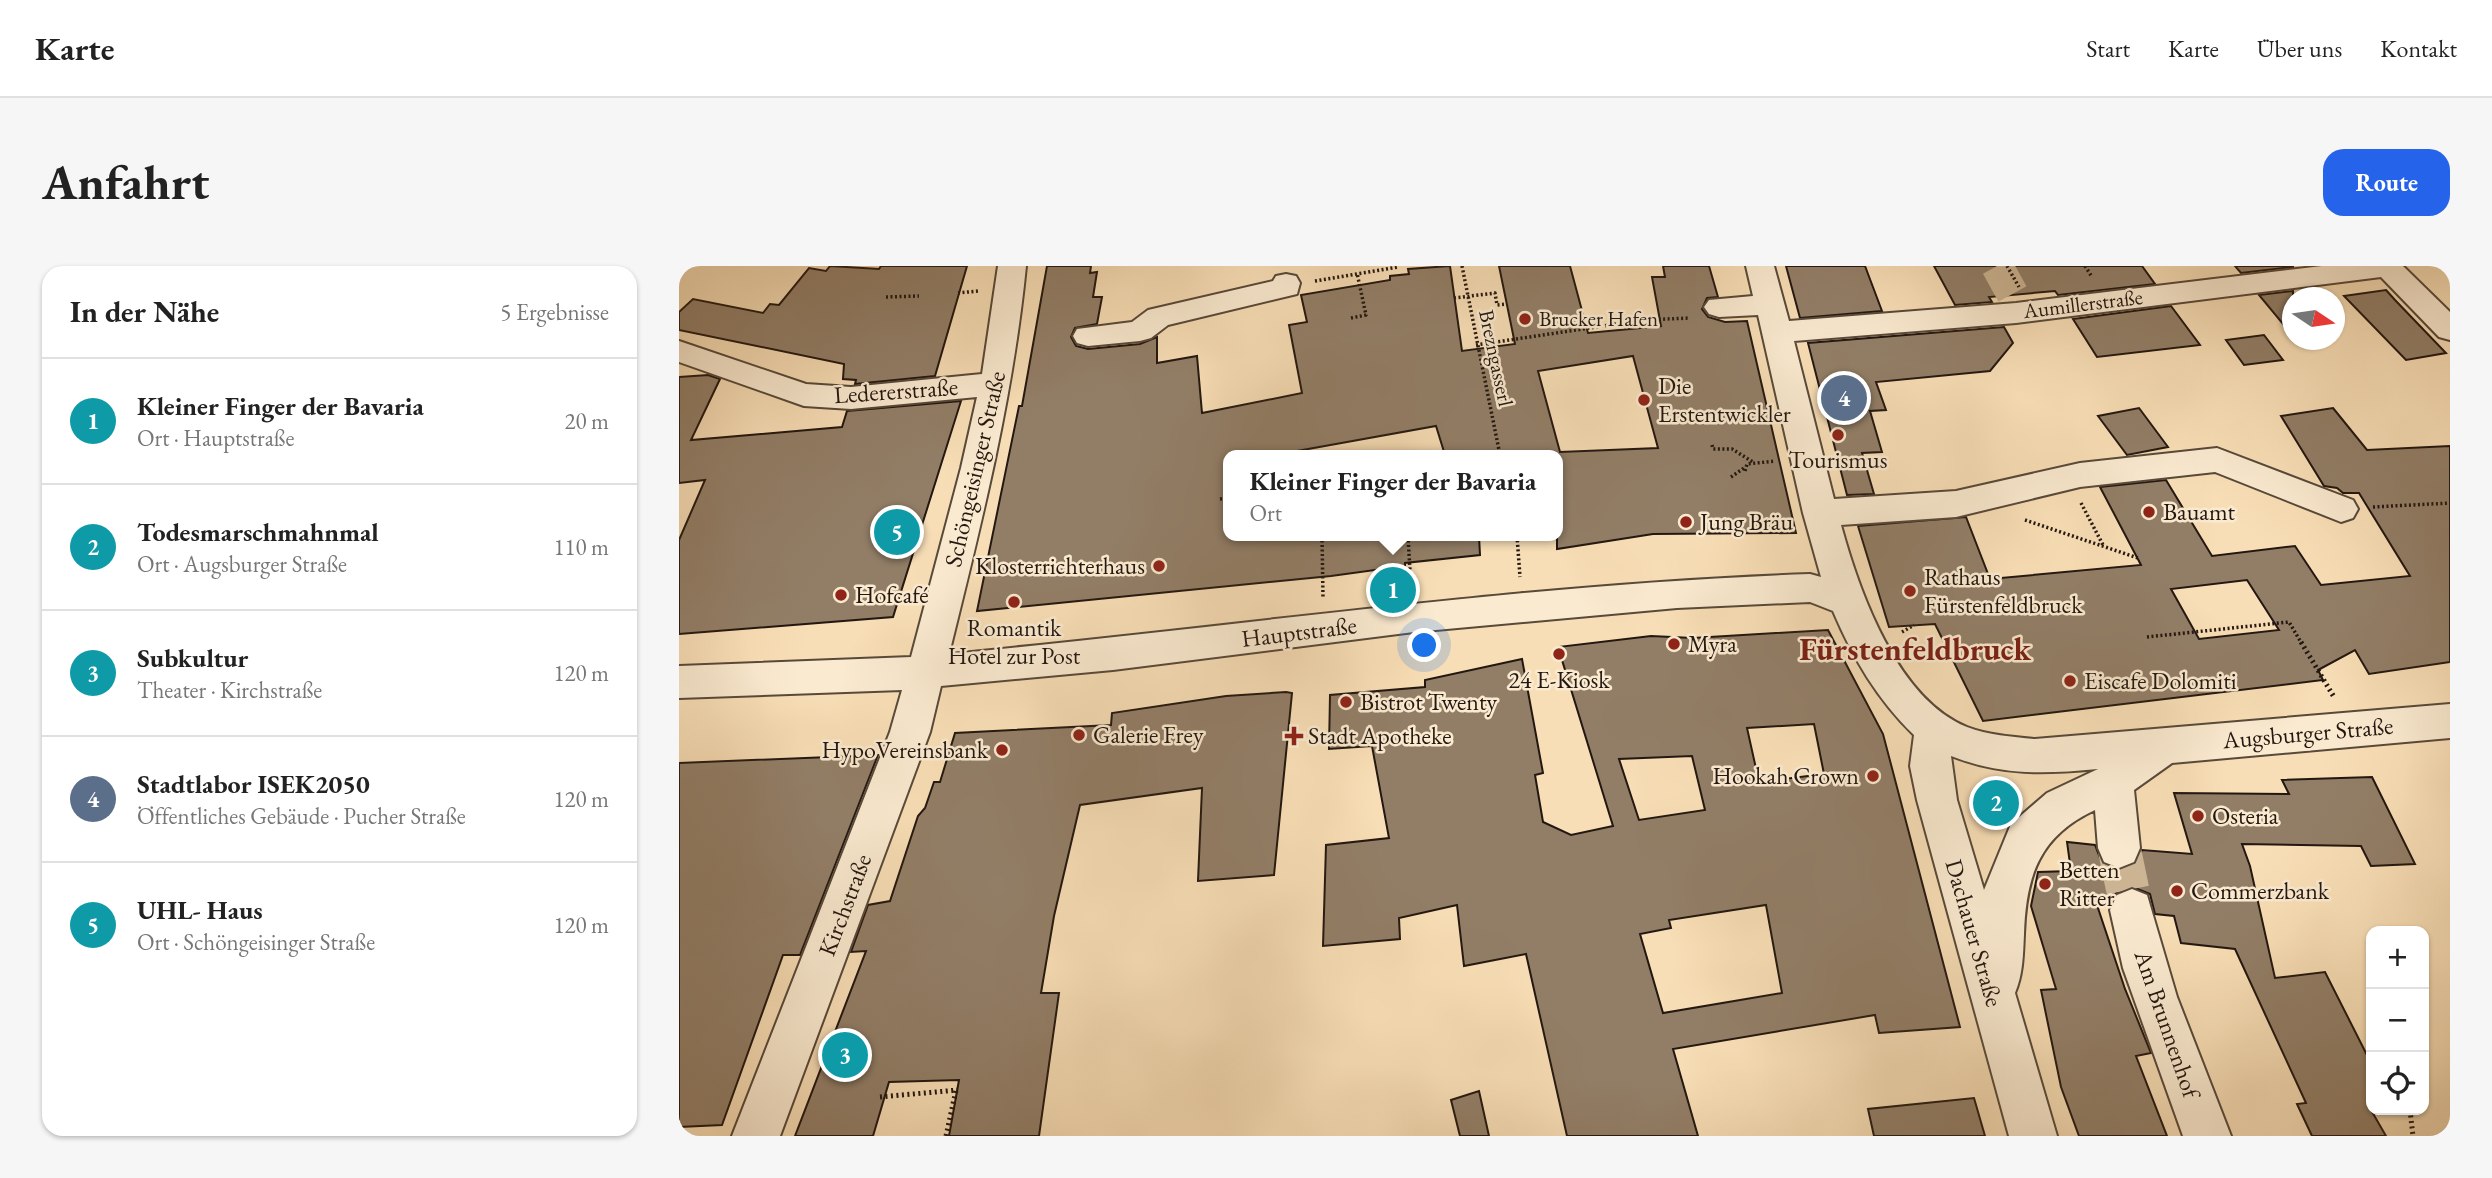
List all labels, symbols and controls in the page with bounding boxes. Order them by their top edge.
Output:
text: Karte [35,27,114,70]
text: Start [2086,33,2130,64]
text: Karte [2168,33,2219,64]
text: Über uns [2257,33,2342,64]
text: Kontakt [2380,33,2457,64]
button: Route [2323,149,2450,216]
text: Anfahrt [42,150,209,214]
street label: Aumillerstraße [2021,283,2144,324]
north arrow [2282,287,2345,350]
text: In der Nähe [70,292,219,331]
text: 5 Ergebnisse [500,297,609,327]
place label: Brucker Hafen [1539,305,1658,332]
street label: Brezngasserl [1473,307,1520,409]
marker: Brucker Hafen [1517,311,1533,327]
street label: Schöngeisinger Straße [937,368,1012,570]
place label: Die Erstentwickler [1658,370,1791,429]
street label: Ledererstraße [833,371,959,410]
pin: 4 [1821,372,1867,424]
text: Kleiner Finger der Bavaria [137,389,424,423]
marker: Die Erstentwickler [1636,392,1652,408]
text: 1 [87,406,99,436]
text: 20 m [564,406,609,436]
text: Ort · Hauptstraße [137,423,294,453]
marker: Tourismus [1830,427,1846,443]
place label: Tourismus [1789,444,1887,475]
popup [1223,450,1563,541]
text: Kleiner Finger der Bavaria [1250,464,1536,498]
place label: Bauamt [2163,496,2236,527]
text: Ort [1250,498,1282,528]
marker: Bauamt [2141,504,2157,520]
pin: 5 [874,506,920,558]
place label: Jung Bräu [1698,506,1793,537]
marker: Jung Bräu [1678,514,1694,530]
text: Todesmarschmahnmal [137,515,379,549]
text: 2 [87,532,99,562]
text: 110 m [553,532,609,562]
text: Ort · Augsburger Straße [137,549,347,579]
place label: Klosterrichterhaus [975,550,1145,581]
marker: Klosterrichterhaus [1151,558,1167,574]
place label: Rathaus Fürstenfeldbruck [1924,561,2083,620]
pin: 1 [1370,564,1416,616]
place label: Hofcafé [855,579,929,610]
marker: Rathaus Fürstenfeldbruck [1902,583,1918,599]
marker: Hofcafé [833,587,849,603]
marker: Romantik Hotel zur Post [1006,594,1022,610]
street label: Hauptstraße [1239,609,1358,654]
place label: Romantik Hotel zur Post [948,612,1081,671]
your location [1407,628,1441,662]
place label: Myra [1688,628,1737,659]
district label: Fürstenfeldbruck [1799,628,2031,670]
marker: Myra [1666,636,1682,652]
text: Subkultur [137,641,248,675]
marker: 24 E-Kiosk [1551,646,1567,662]
text: 3 [87,658,99,688]
text: 120 m [553,658,609,688]
place label: 24 E-Kiosk [1508,664,1610,695]
place label: Eiscafe Dolomiti [2084,665,2237,696]
marker: Eiscafe Dolomiti [2062,673,2078,689]
text: Theater · Kirchstraße [137,675,322,705]
place label: Bistrot Twenty [1360,686,1498,717]
marker: Bistrot Twenty [1338,694,1354,710]
street label: Augsburger Straße [2221,710,2394,755]
place label: Galerie Frey [1093,719,1204,750]
place label: Stadt Apotheke [1308,720,1452,751]
marker: Galerie Frey [1071,727,1087,743]
marker: Stadt Apotheke [1286,728,1302,744]
place label: HypoVereinsbank [822,734,989,765]
marker: HypoVereinsbank [994,742,1010,758]
place label: Hookah Crown [1712,760,1859,791]
text: Stadtlabor ISEK2050 [137,767,370,801]
marker: Hookah Crown [1865,768,1881,784]
pin: 2 [1973,777,2019,829]
text: 4 [87,784,99,814]
text: 120 m [553,784,609,814]
place label: Osteria [2212,800,2279,831]
text: Öffentliches Gebäude · Pucher Straße [137,801,466,831]
marker: Osteria [2190,808,2206,824]
street label: Kirchstraße [811,849,878,960]
place label: Betten Ritter [2059,854,2120,913]
street label: Dachauer Straße [1939,856,2010,1010]
place label: Commerzbank [2191,875,2330,906]
marker: Betten Ritter [2037,876,2053,892]
marker: Commerzbank [2169,883,2185,899]
text: UHL- Haus [137,893,263,927]
text: 5 [87,910,99,940]
text: 120 m [553,910,609,940]
map controls [2366,926,2429,1115]
button: + [2366,926,2429,989]
text: Ort · Schöngeisinger Straße [137,927,375,957]
street label: Am Brunnenhof [2127,945,2208,1105]
button: − [2366,989,2429,1052]
pin: 3 [822,1029,868,1081]
button: locate [2366,1052,2429,1115]

